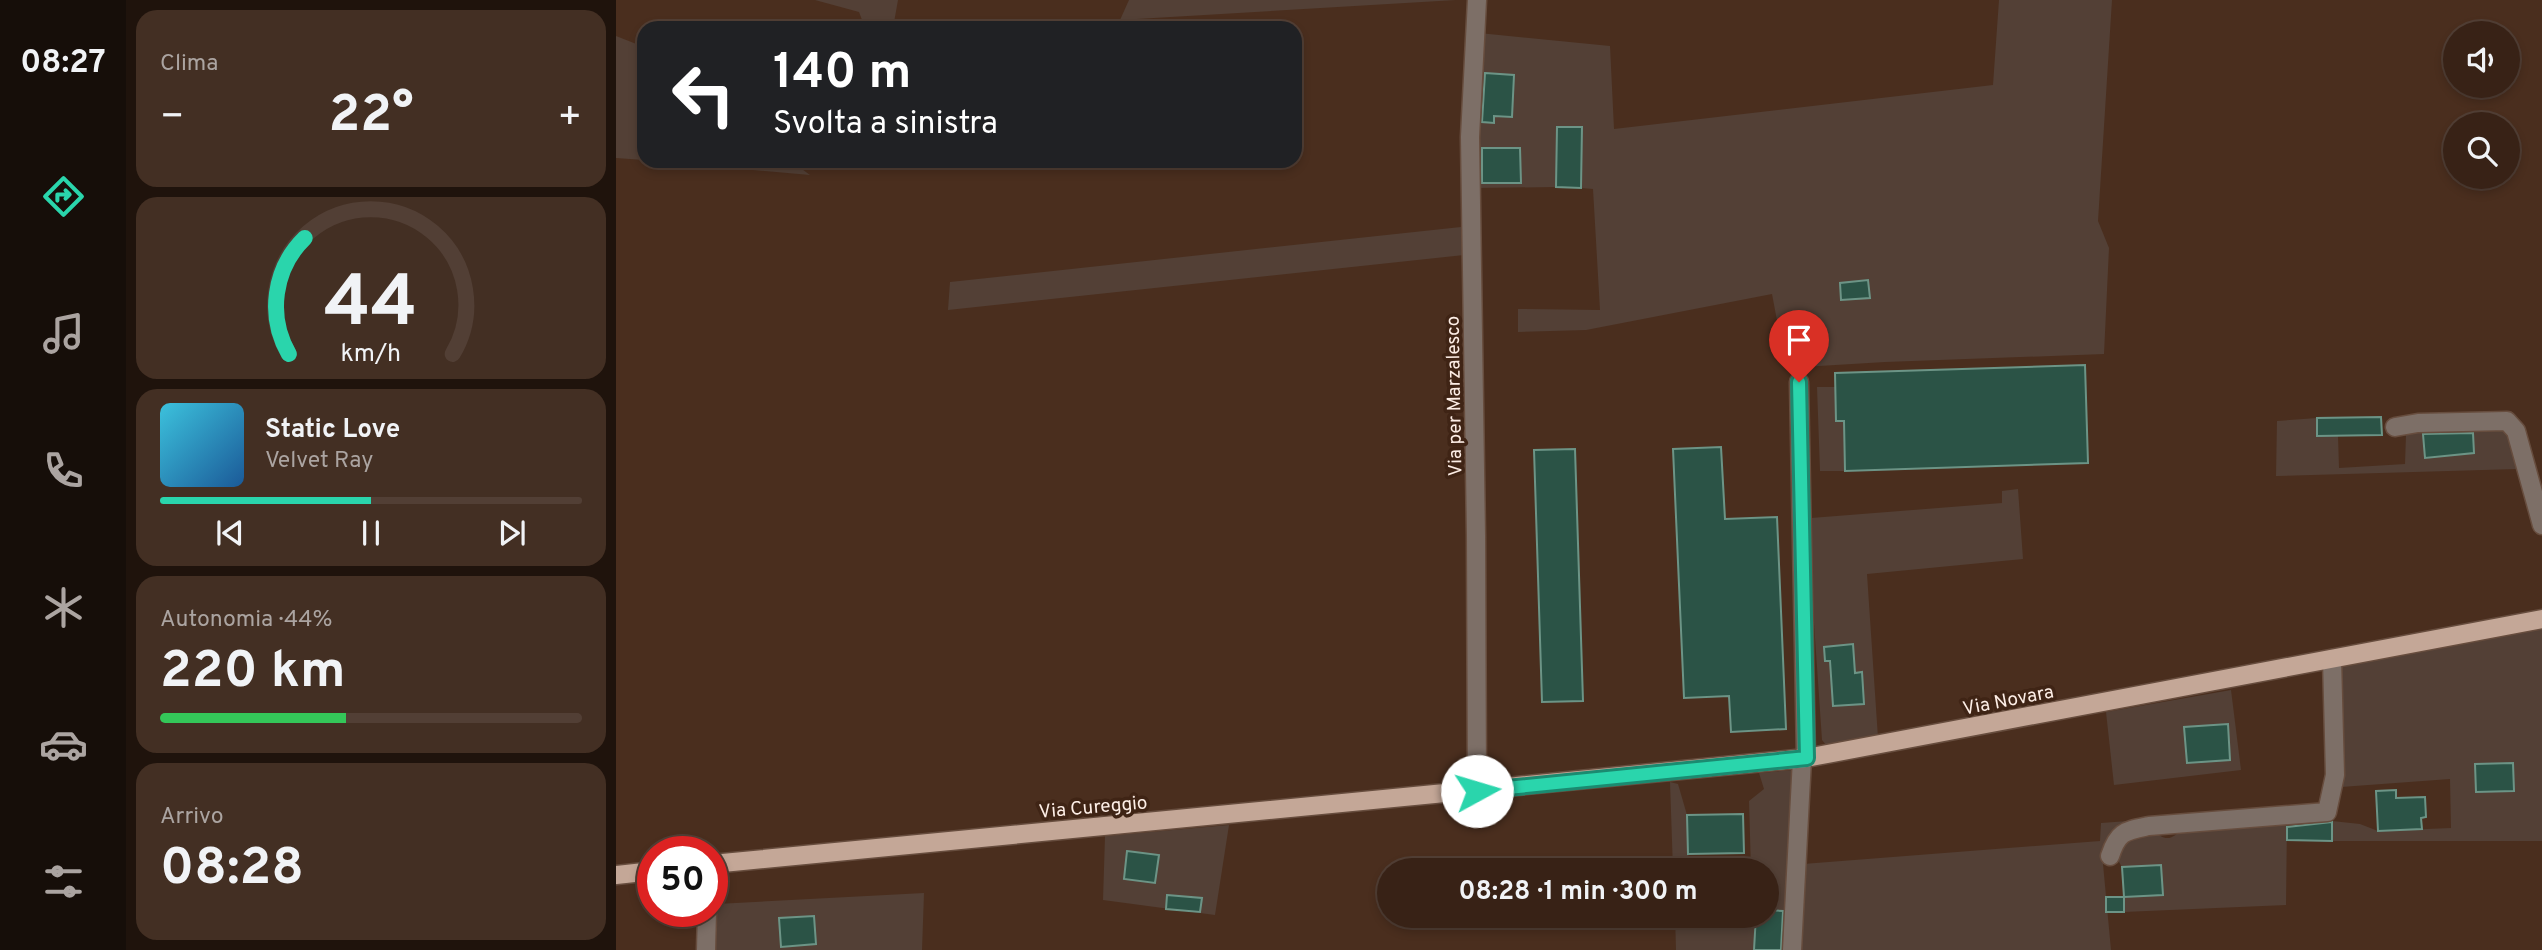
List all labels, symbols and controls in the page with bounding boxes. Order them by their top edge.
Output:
map controls [2443,21,2520,189]
button: sound [2443,21,2520,98]
text: 08:27 [20,44,106,84]
text: 140 m [773,44,912,106]
icon: left [658,49,749,140]
text: Clima [160,50,218,79]
text: 22° [328,84,414,150]
text: − [160,94,185,143]
text: + [557,94,582,143]
text: Svolta a sinistra [773,105,998,145]
button: search [2443,112,2520,189]
icon: directions [39,172,88,221]
text: 44 [324,260,418,352]
icon: music [39,309,88,358]
pin [1769,310,1829,382]
street label: Via per Marzalesco [1442,315,1468,477]
icon: arrive [1780,321,1818,359]
text: km/h [341,339,401,371]
text: Static Love [265,414,400,447]
icon: phone [39,446,88,495]
text: Velvet Ray [265,447,373,476]
icon: previous [211,514,249,552]
icon: pause [352,514,390,552]
icon: next [493,514,531,552]
icon: climate [39,583,88,632]
text: Autonomia · 44% [160,606,332,635]
text: 220 km [160,640,346,706]
street label: Via Novara [1961,680,2056,722]
icon: car [39,720,88,769]
position arrow [1440,754,1514,828]
street label: Via Cureggio [1038,791,1149,825]
text: Arrivo [160,803,224,832]
speed limit sign: 50 [637,836,728,927]
text: 08:28 [160,837,304,903]
icon: filters [39,857,88,906]
text: 08:28 · 1 min · 300 m [1458,876,1698,909]

